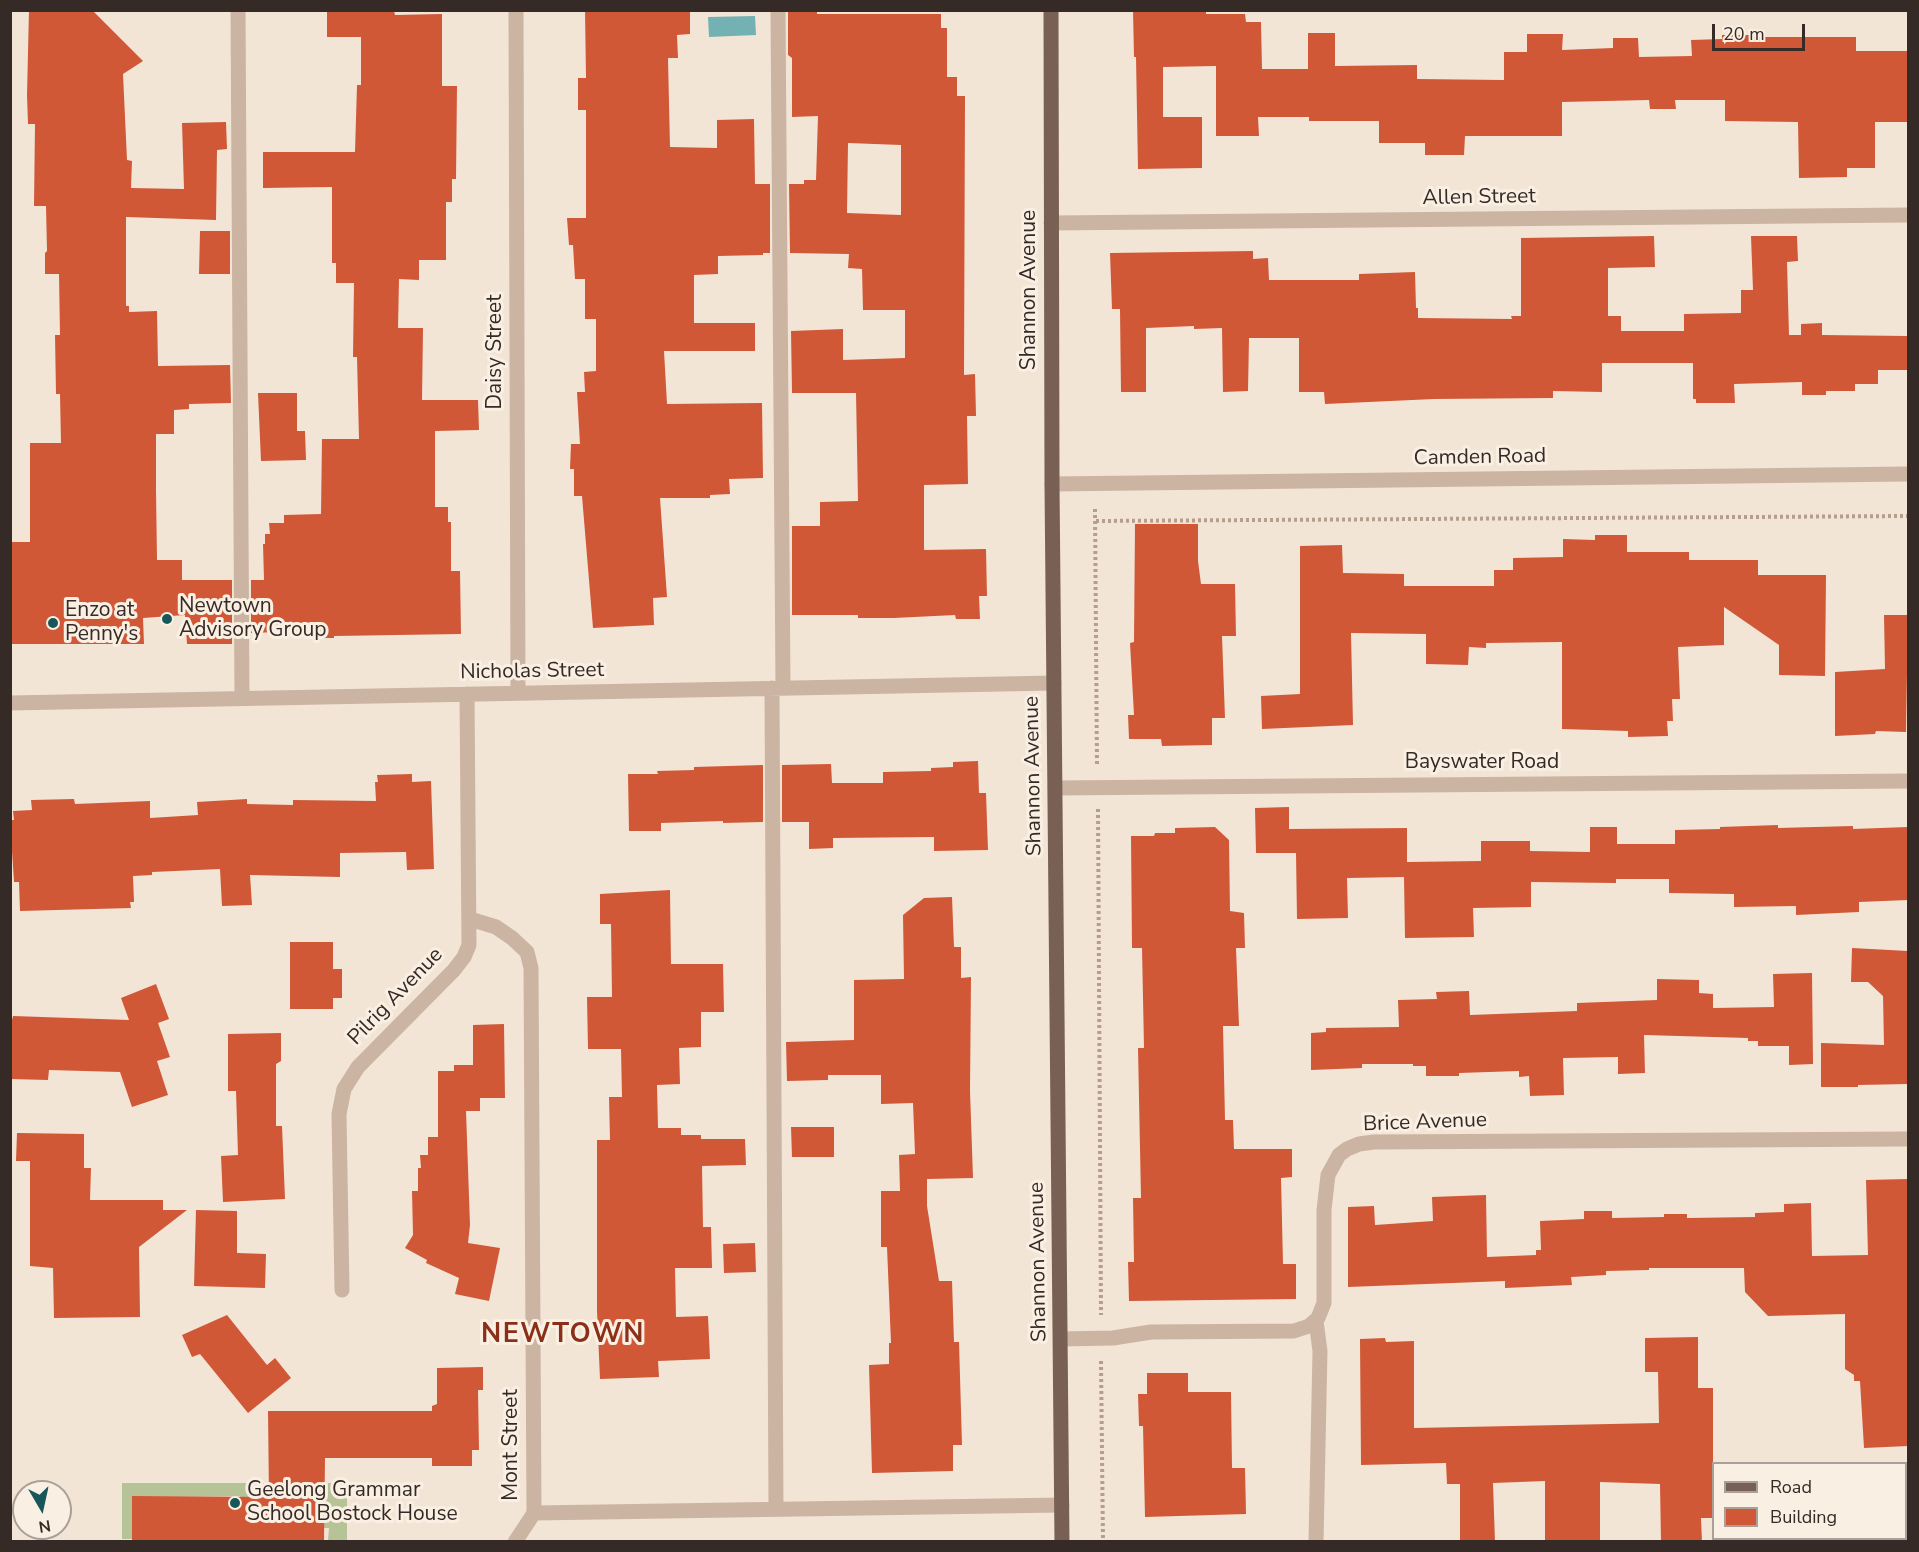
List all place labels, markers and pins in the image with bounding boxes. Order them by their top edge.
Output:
place label: Newtown Advisory Group [179,594,327,644]
place label: Enzo at Penny's [65,598,138,648]
marker: Newtown Advisory Group [160,612,174,626]
marker: Enzo at Penny's [46,616,60,630]
place label: Geelong Grammar School Bostock House [247,1478,458,1528]
marker: Geelong Grammar School Bostock House [228,1496,242,1510]

